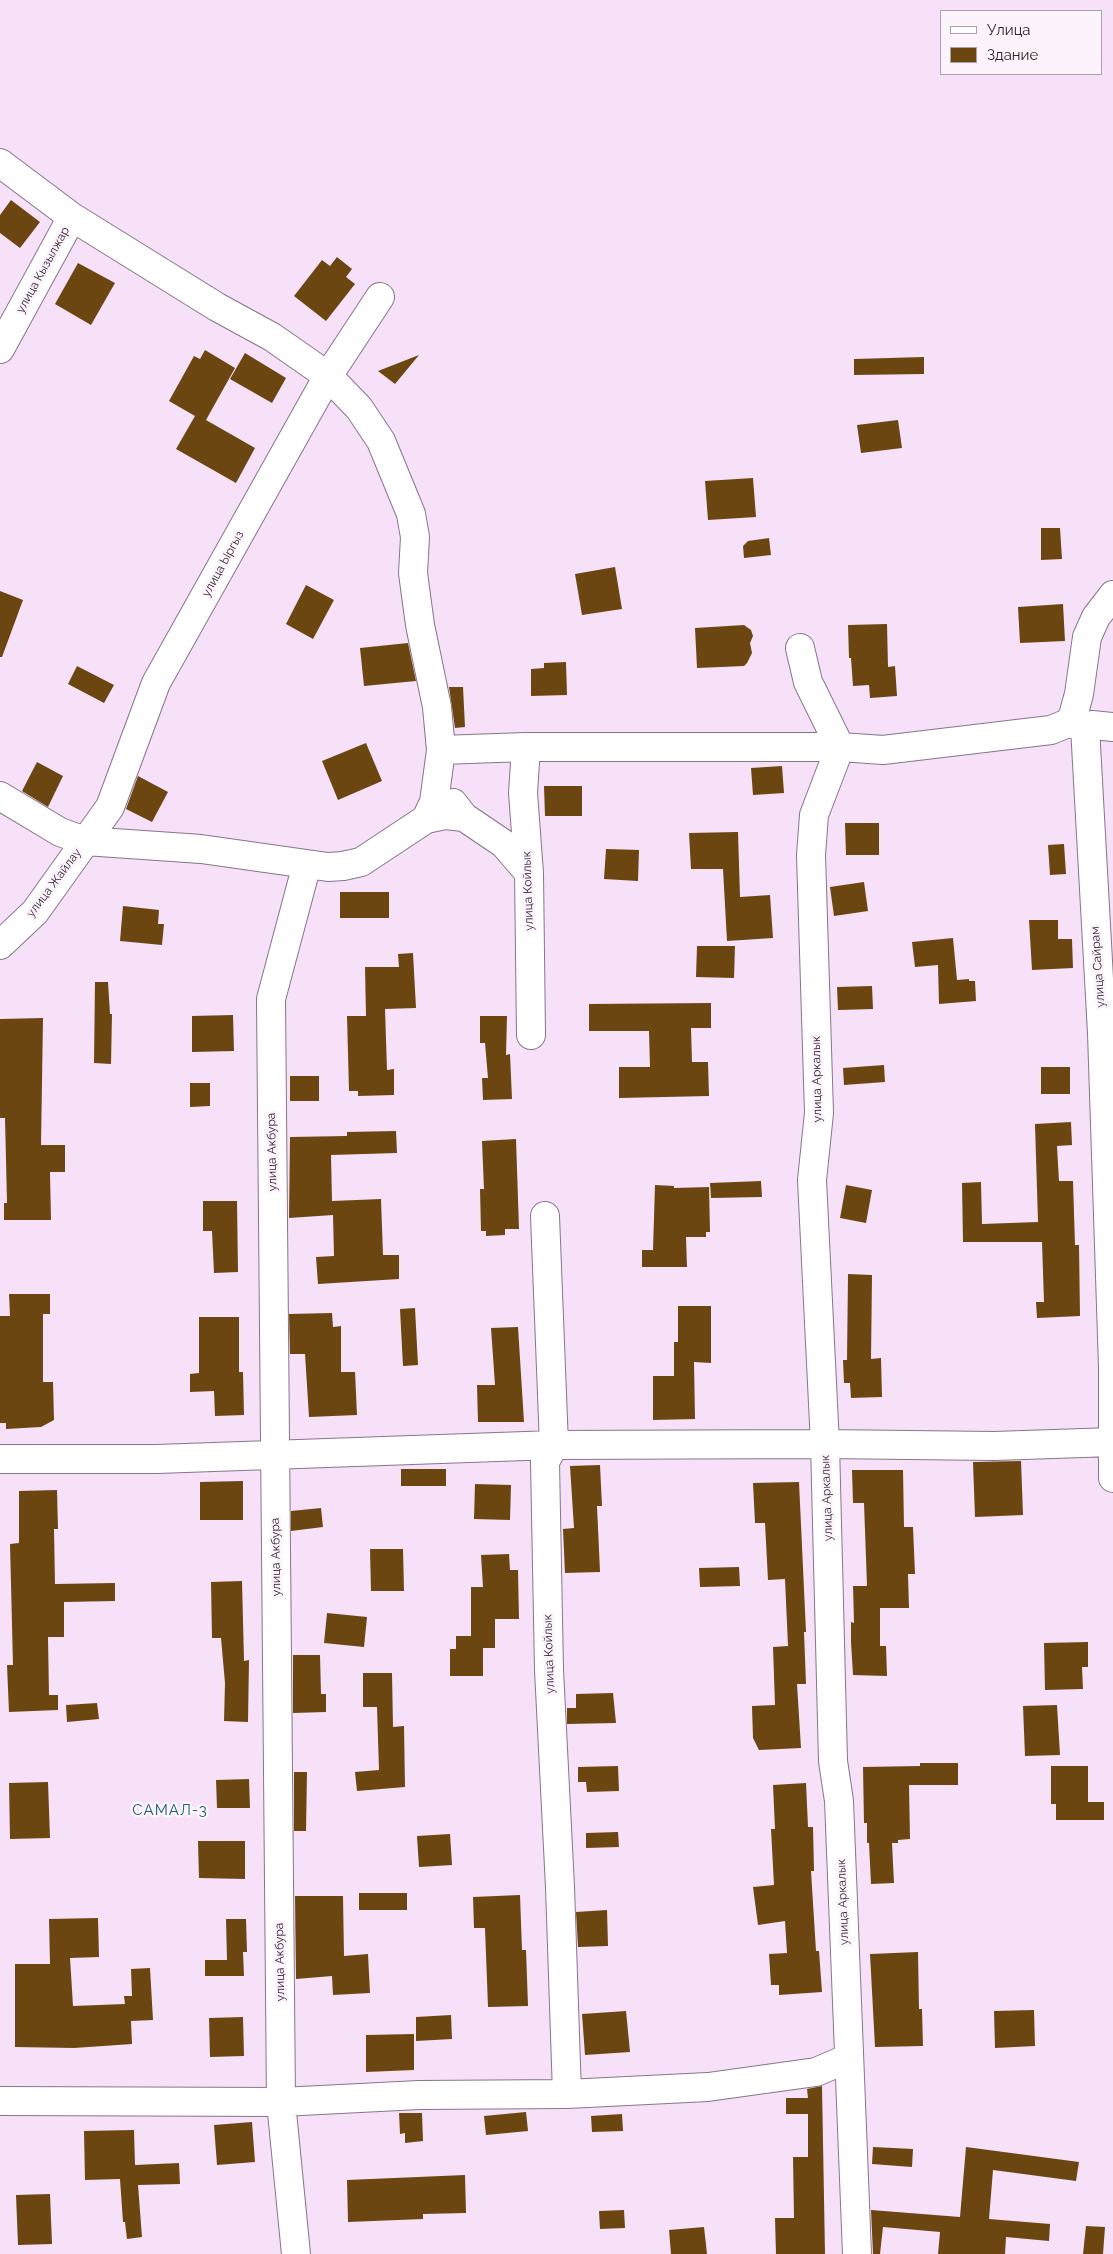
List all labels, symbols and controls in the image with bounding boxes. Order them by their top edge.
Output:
legend [940,10,1103,75]
text: Улица [987,21,1031,39]
text: Здание [987,46,1038,64]
street label: улица Кызылжар [13,224,73,316]
street label: улица Ыргыз [199,529,247,599]
street label: улица Жайлау [24,846,84,920]
street label: улица Койлык [519,851,537,931]
street label: улица Сайрам [1088,926,1108,1008]
street label: улица Аркалык [809,1036,825,1122]
street label: улица Акбура [264,1113,280,1191]
street label: улица Аркалык [818,1455,836,1541]
street label: улица Акбура [268,1518,284,1596]
street label: улица Койлык [540,1614,558,1694]
district label: САМАЛ-3 [131,1801,209,1819]
street label: улица Аркалык [834,1859,852,1945]
street label: улица Акбура [272,1923,288,2001]

